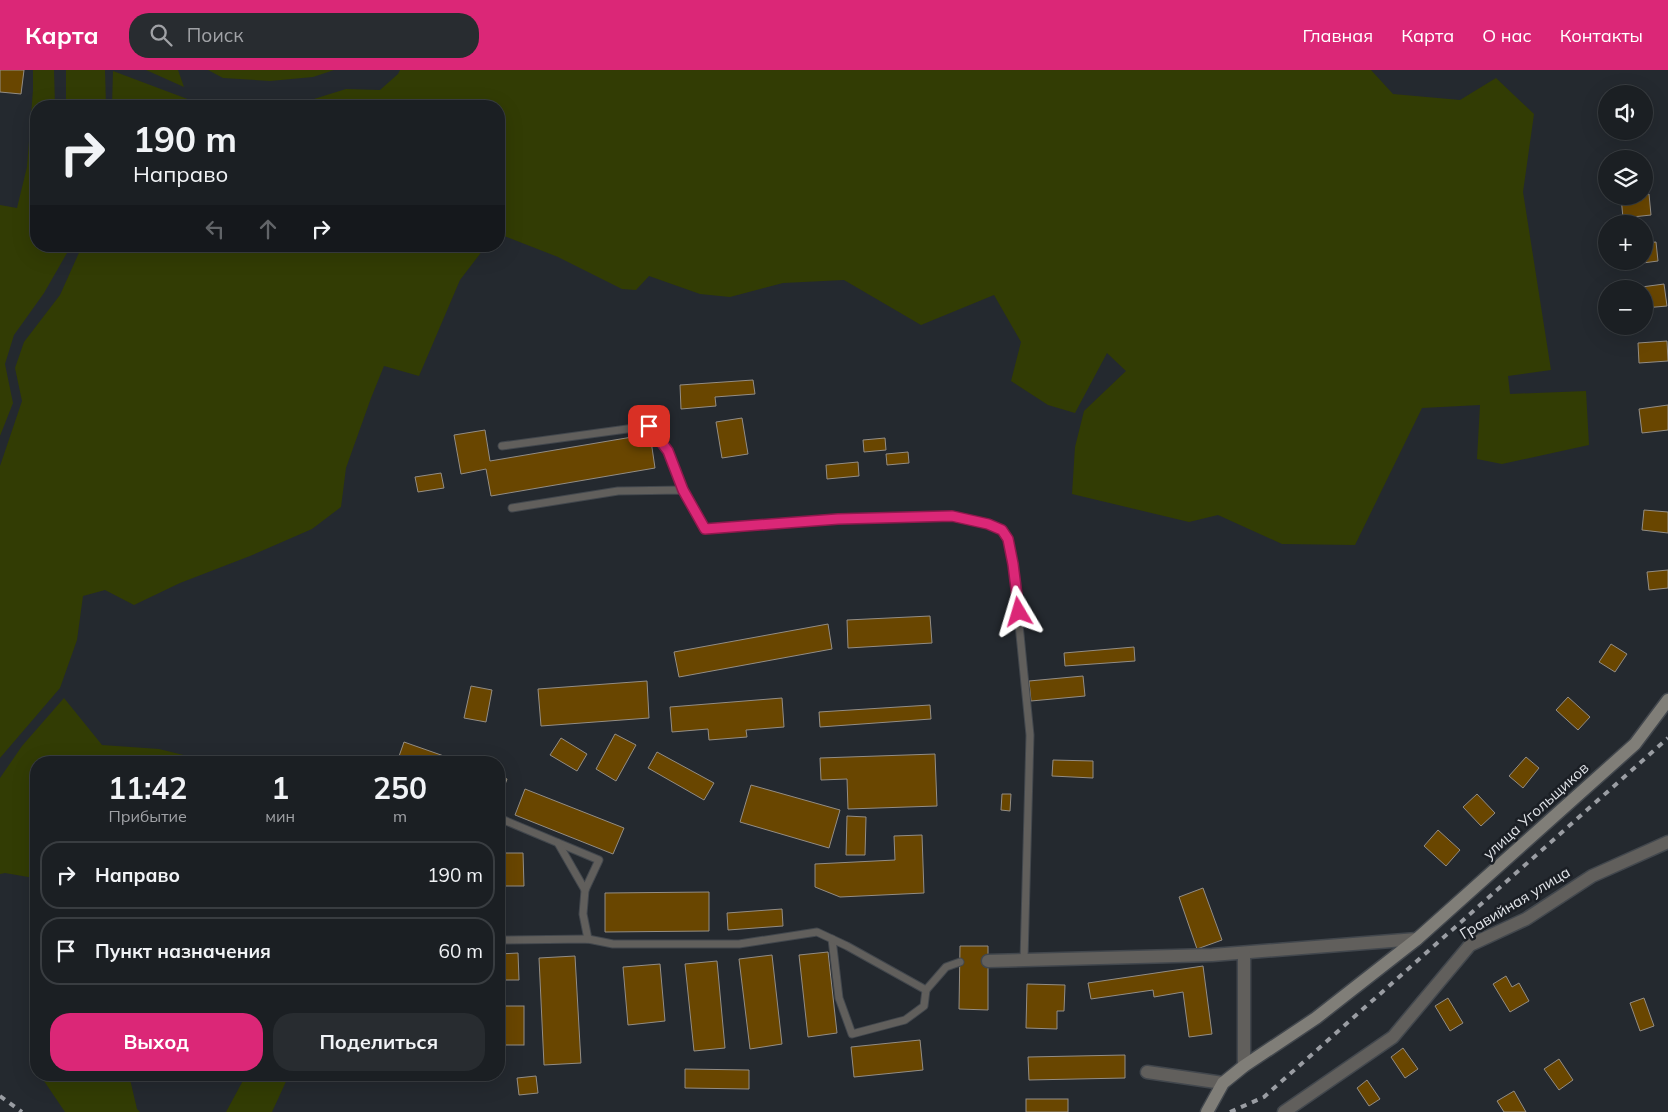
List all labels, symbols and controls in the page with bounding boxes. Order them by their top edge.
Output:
search box [129,13,479,58]
text: Карта [25,20,99,50]
icon: search [147,21,175,49]
text: Поиск [187,23,244,47]
text: Главная [1303,24,1373,47]
text: Карта [1401,24,1454,47]
text: О нас [1482,24,1532,47]
text: Контакты [1560,24,1643,47]
map controls [1598,85,1653,335]
button: sound [1598,85,1653,140]
text: 190 m [133,117,237,161]
icon: right [50,120,115,185]
button: layers [1598,150,1653,205]
text: Направо [133,160,228,188]
icon: left [201,215,229,243]
icon: ahead [254,215,282,243]
icon: right [307,215,335,243]
button: + [1598,215,1653,270]
button: − [1598,280,1653,335]
pin [628,405,670,447]
icon: arrive [635,412,663,440]
position arrow [992,585,1044,637]
street label: улица Угольщиков [1479,758,1592,863]
text: 11:42 [108,769,187,807]
text: 1 [271,769,289,807]
text: 250 [373,769,427,807]
text: Прибытие [108,806,187,826]
text: мин [265,806,295,826]
text: m [393,806,407,826]
icon: right [52,861,80,889]
street label: Гравийная улица [1456,862,1573,943]
text: Направо [95,863,180,887]
text: 190 m [427,863,483,887]
icon: arrive [52,937,80,965]
text: Пункт назначения [95,939,271,963]
text: 60 m [439,939,483,963]
button: Выход [50,1013,263,1071]
button: Поделиться [273,1013,485,1071]

